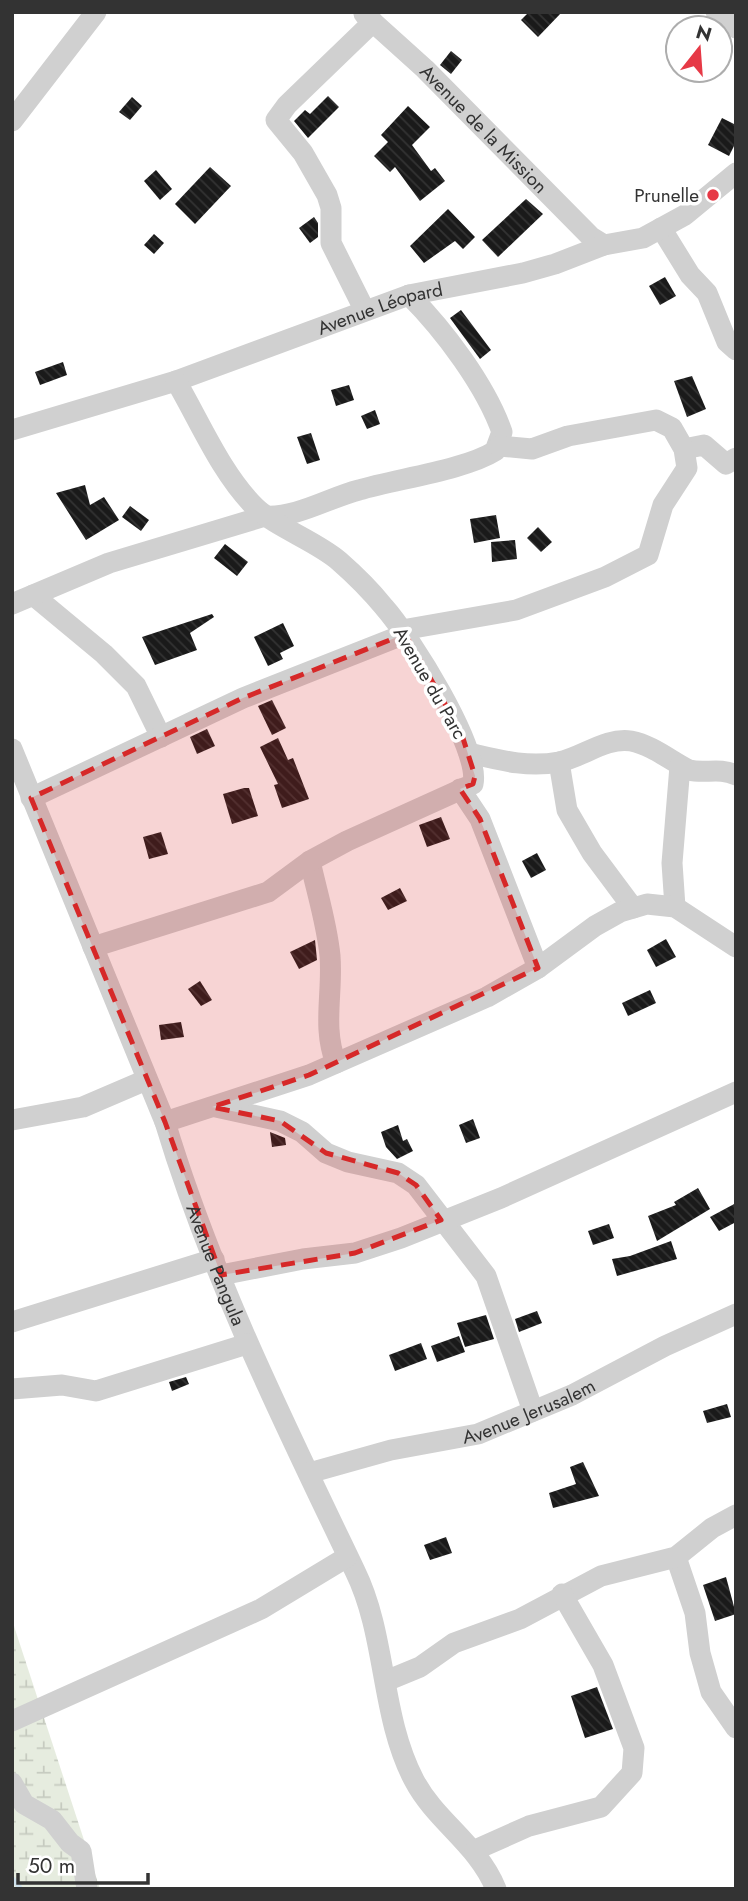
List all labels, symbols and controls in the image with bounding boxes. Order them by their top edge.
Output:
north arrow [664,14,734,84]
text: N [693,18,715,48]
street label: Avenue de la Mission [414,58,554,199]
place label: Prunelle [634,182,699,209]
marker: Prunelle [705,187,721,203]
street label: Avenue Léopard [313,275,445,341]
street label: Avenue du Parc [387,622,473,744]
street label: Avenue Pangula [180,1201,253,1330]
street label: Avenue Jerusalem [460,1372,600,1450]
scale bar [18,1842,147,1886]
text: 50 m [28,1851,75,1881]

